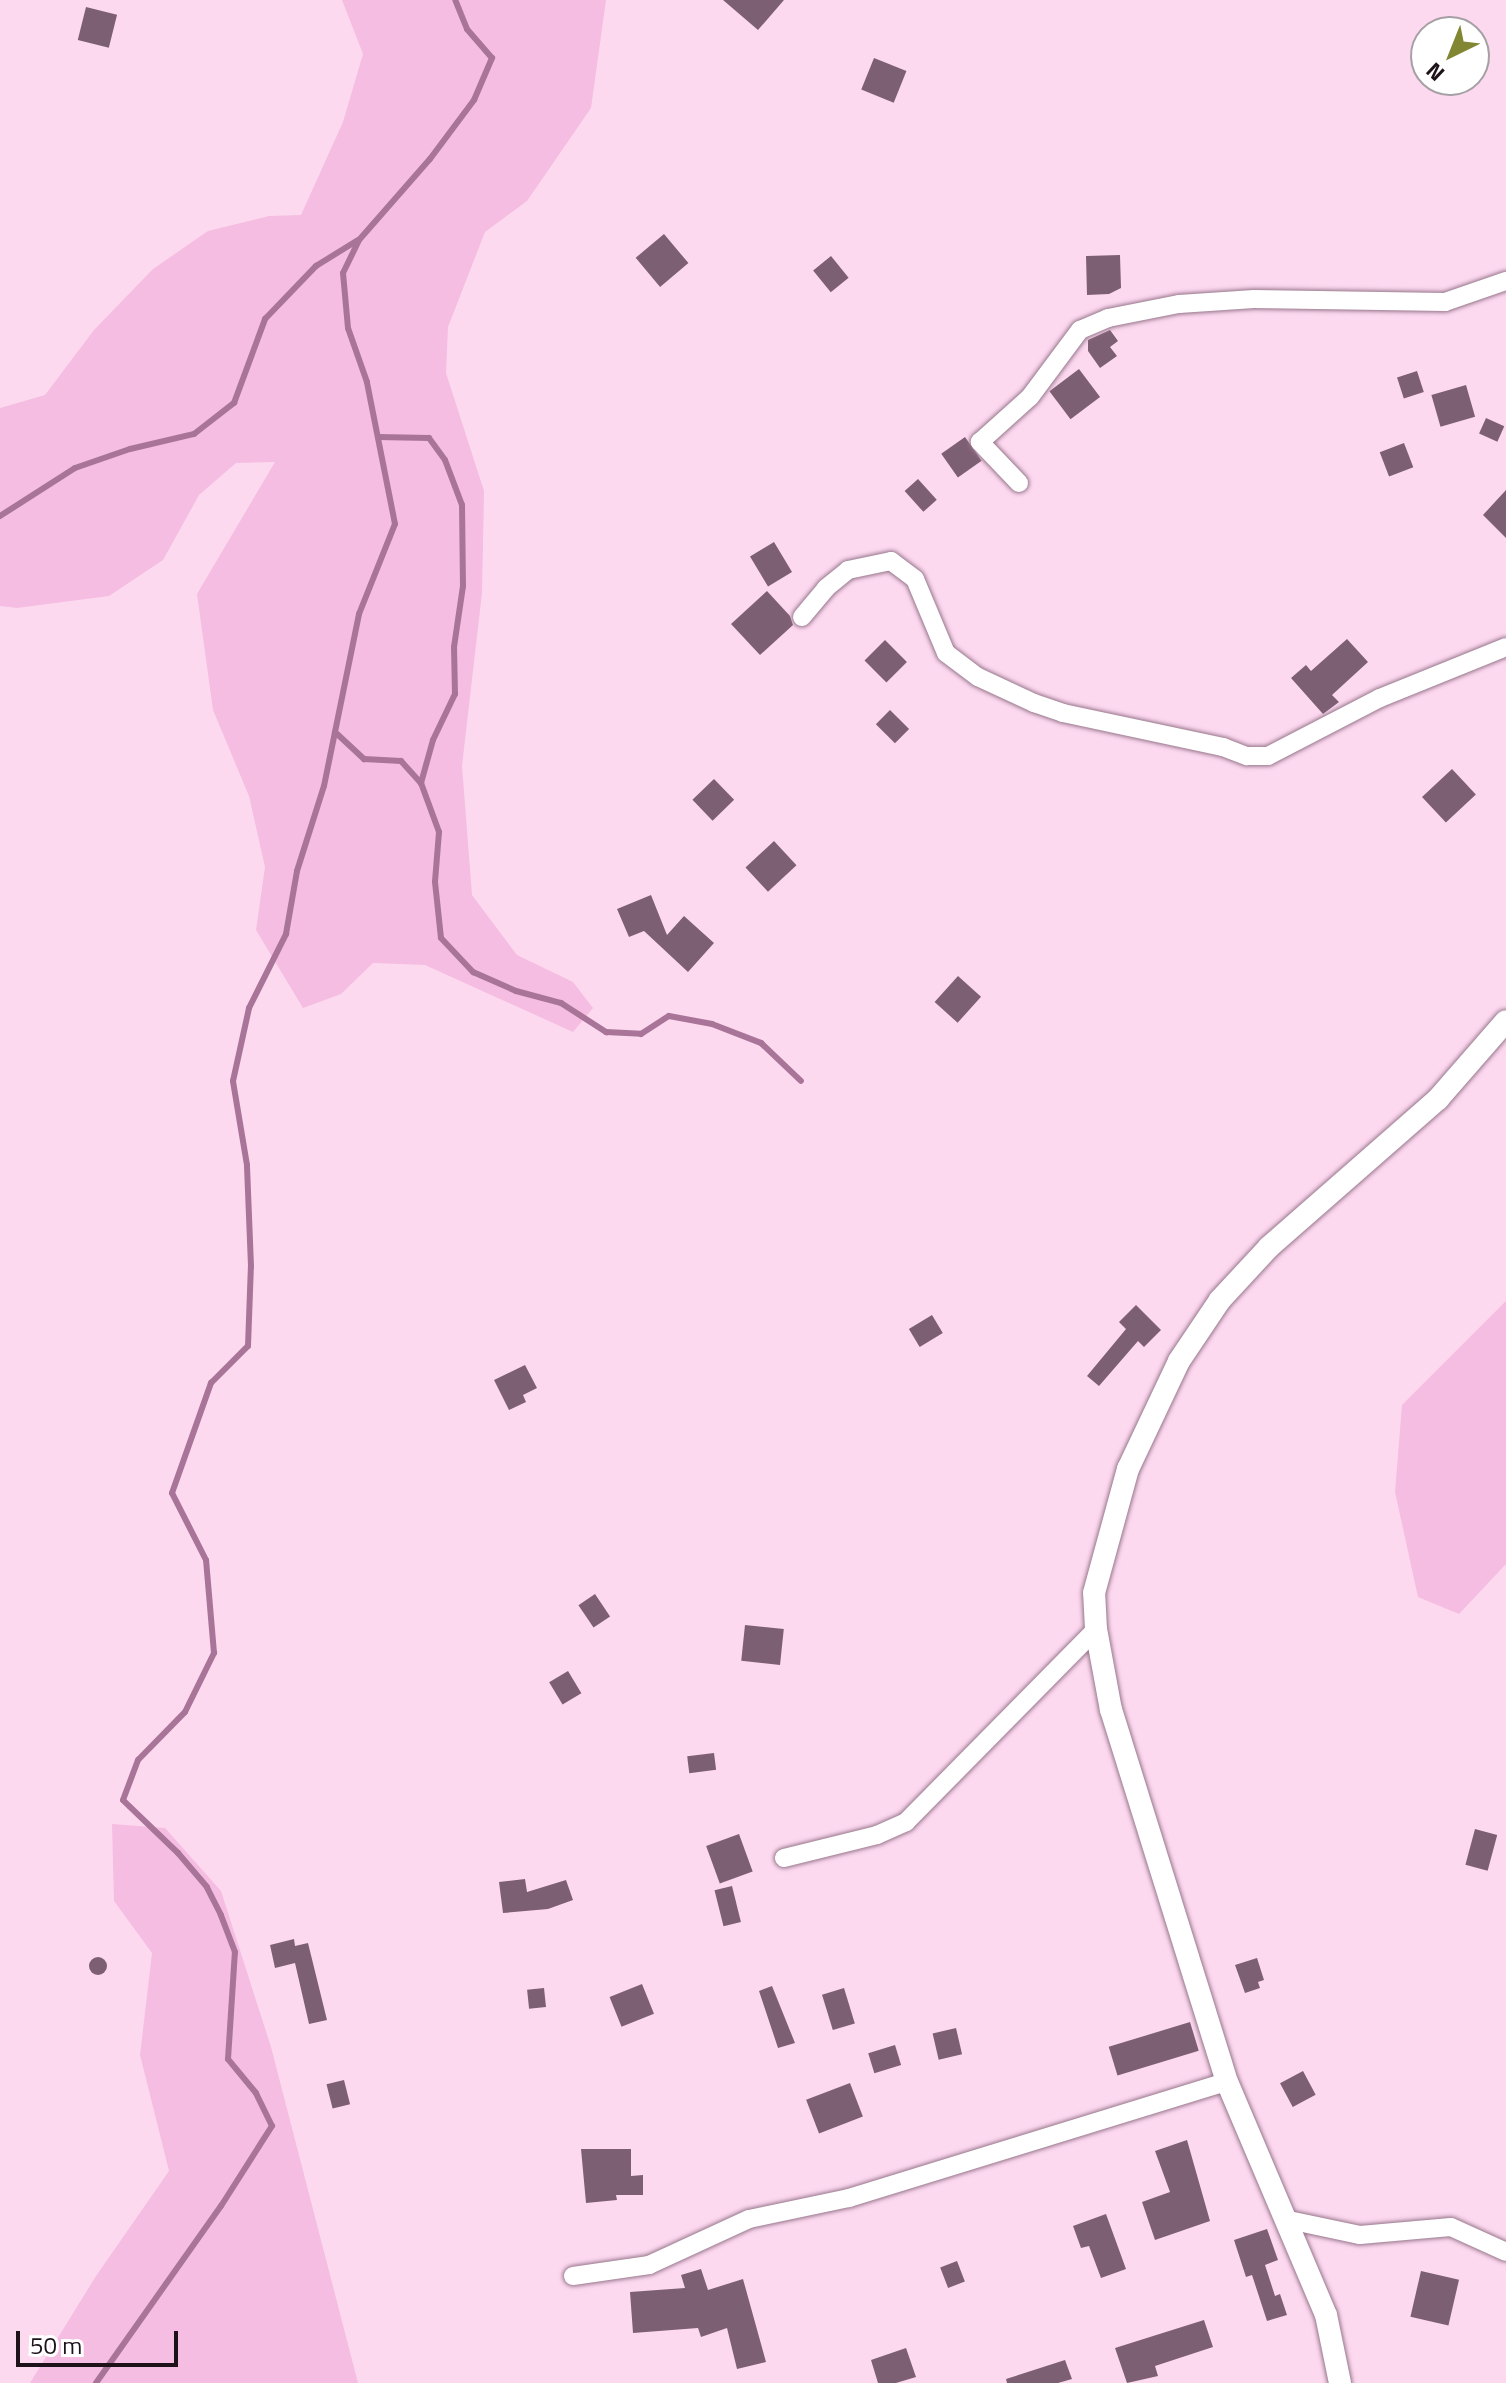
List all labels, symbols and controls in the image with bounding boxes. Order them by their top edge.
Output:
north arrow [1410,16,1490,96]
text: N [1418,54,1452,90]
scale bar [20,2315,182,2365]
text: 50 m [30,2327,82,2363]

